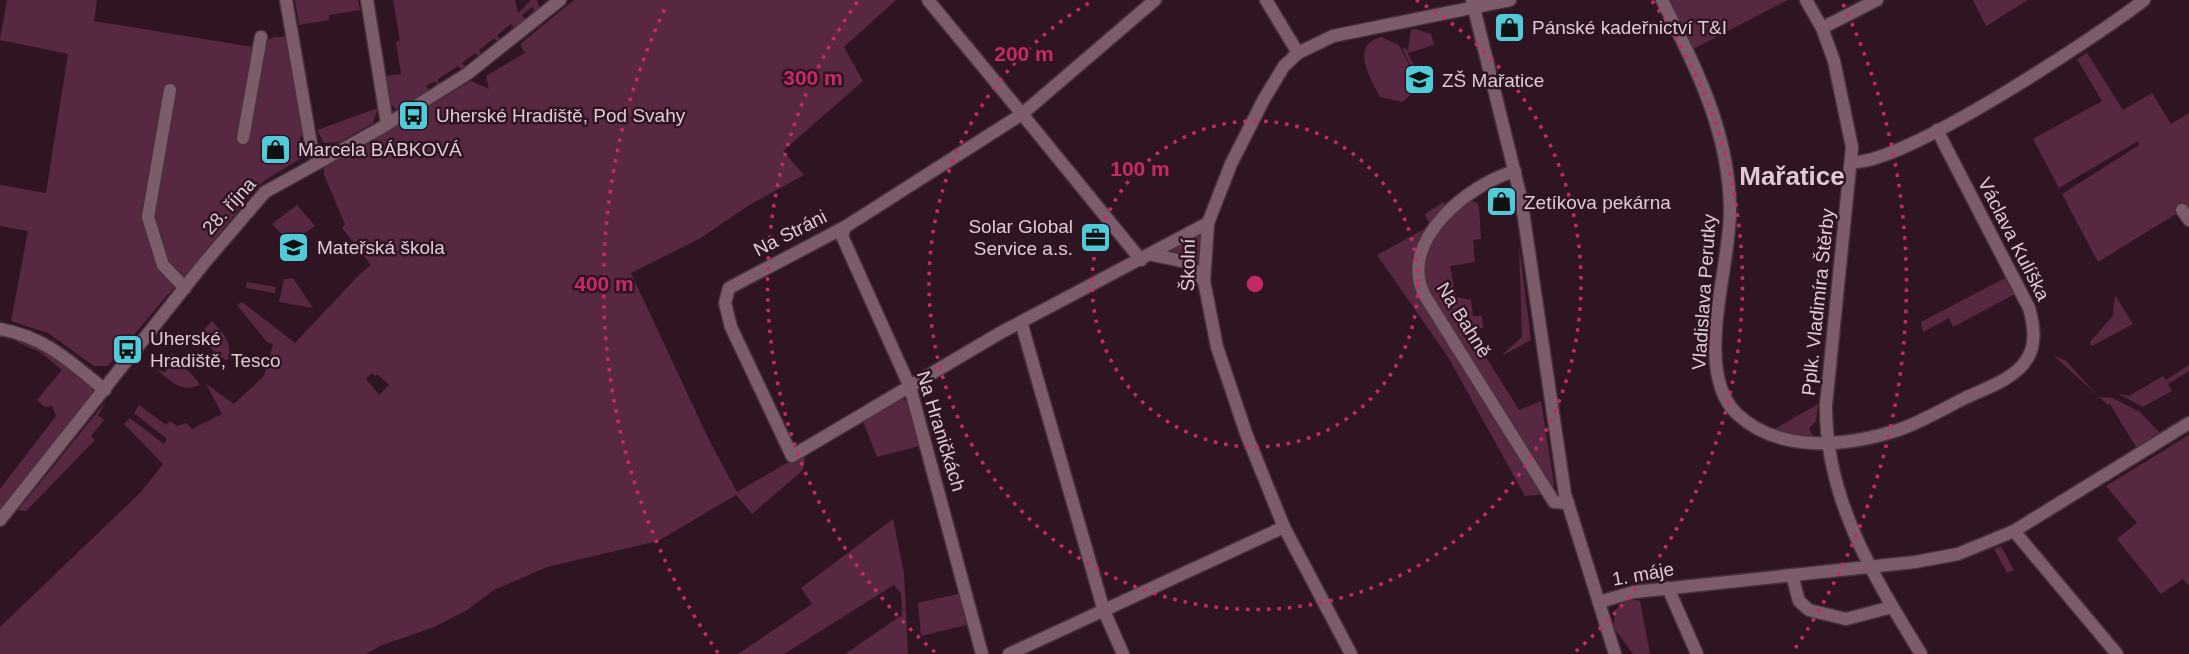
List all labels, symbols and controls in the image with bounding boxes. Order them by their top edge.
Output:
shop icon: Pánské kadeřnictví T&I [1492,10,1526,44]
place label: Pánské kadeřnictví T&I [1532,17,1727,38]
text: 200 m [994,42,1054,65]
school or university icon: ZŠ Mařatice [1402,63,1436,97]
text: 300 m [783,66,843,89]
place label: ZŠ Mařatice [1442,70,1544,91]
bus stop icon: Uherské Hradiště, Pod Svahy [396,98,430,132]
place label: Uherské Hradiště, Pod Svahy [436,105,686,126]
shop icon: Marcela BÁBKOVÁ [258,132,292,166]
place label: Marcela BÁBKOVÁ [298,139,462,160]
text: 100 m [1110,157,1170,180]
district label: Mařatice [1739,161,1845,191]
street label: 28. října [198,173,260,239]
street label: Václava Kulíška [1974,174,2054,304]
shop icon: Zetíkova pekárna [1484,185,1518,219]
place label: Zetíkova pekárna [1524,192,1671,213]
street label: Na Stráni [750,206,830,260]
street label: Pplk. Vladimíra Štěrby [1798,207,1838,397]
street label: Vladislava Perutky [1688,213,1720,371]
place label: Solar Global Service a.s. [968,216,1073,259]
office icon: Solar Global Service a.s. [1079,220,1113,254]
school or university icon: Mateřská škola [277,230,311,264]
place label: Mateřská škola [317,237,445,258]
street label: Školní [1177,238,1199,292]
text: 400 m [574,272,634,295]
centre of rings [1243,272,1267,296]
street label: Na Bahně [1433,279,1495,361]
place label: Uherské Hradiště, Tesco [150,328,281,371]
bus stop icon: Uherské Hradiště, Tesco [110,332,144,366]
street label: Na Hraničkách [913,368,969,494]
street label: 1. máje [1610,558,1676,590]

